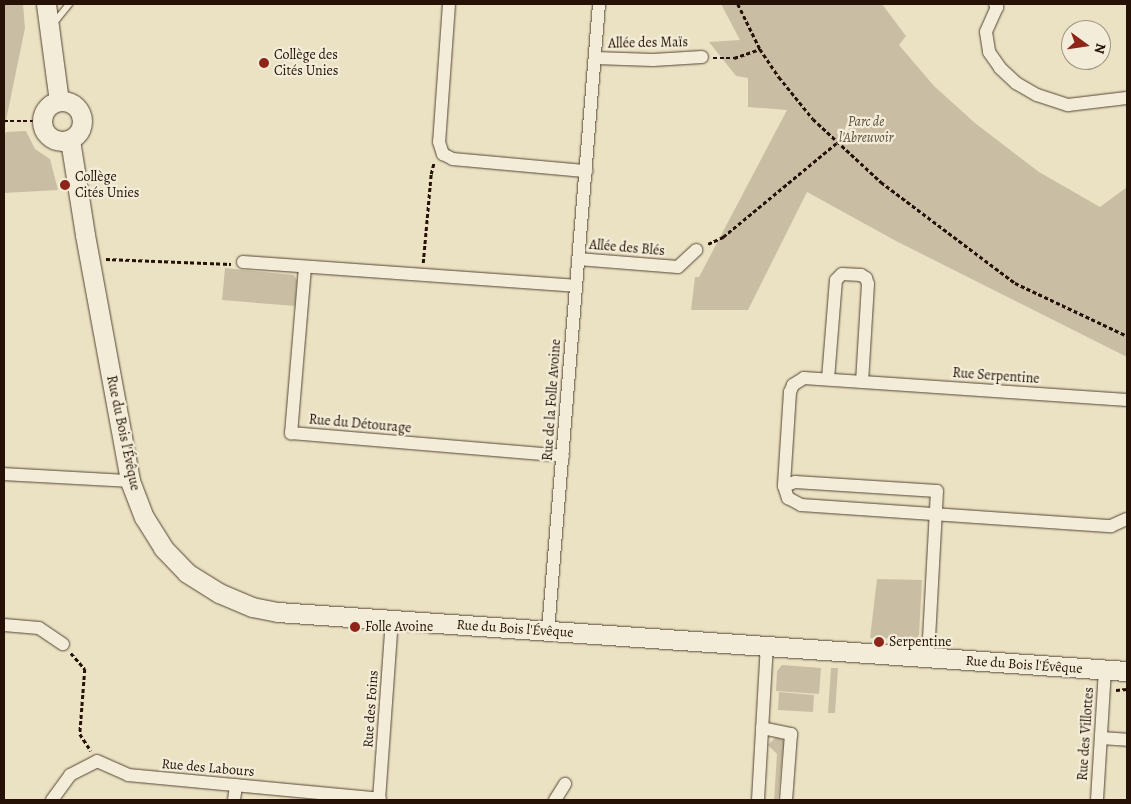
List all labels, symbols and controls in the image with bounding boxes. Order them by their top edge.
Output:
north arrow [1061,20,1111,70]
street label: Allée des Maïs [608,34,688,52]
text: N [1090,41,1111,56]
place label: Collège des Cités Unies [274,47,338,80]
marker: Collège des Cités Unies [258,57,270,69]
park label: Parc de l'Abreuvoir [839,114,893,146]
place label: Collège Cités Unies [75,169,139,202]
marker: Collège Cités Unies [59,179,71,191]
street label: Allée des Blés [588,236,666,260]
street label: Rue de la Folle Avoine [539,338,565,462]
street label: Rue Serpentine [952,365,1040,387]
street label: Rue du Bois l'Évêque [103,374,143,492]
street label: Rue du Détourage [308,411,412,437]
street label: Rue du Bois l'Évêque [456,617,574,641]
place label: Folle Avoine [365,619,433,635]
marker: Folle Avoine [349,621,361,633]
place label: Serpentine [889,634,952,650]
marker: Serpentine [873,636,885,648]
street label: Rue du Bois l'Évêque [965,653,1083,677]
street label: Rue des Foins [360,670,382,748]
street label: Rue des Villottes [1074,687,1098,781]
street label: Rue des Labours [161,756,255,780]

